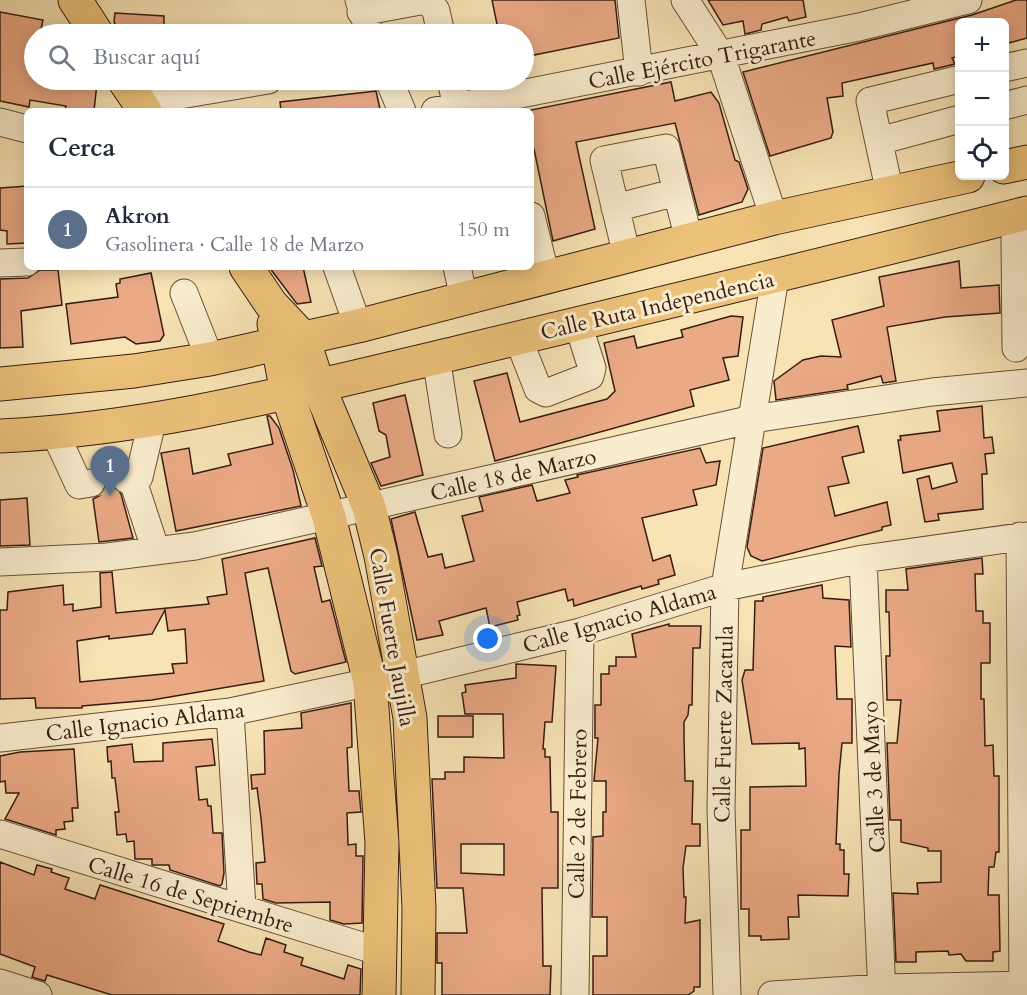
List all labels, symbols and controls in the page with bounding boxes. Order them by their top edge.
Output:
map controls [955,18,1009,180]
button: + [955,18,1009,72]
street label: Calle Ejército Trigarante [586,23,819,97]
search box [24,24,534,90]
icon: search [45,41,78,74]
text: Buscar aquí [93,42,200,72]
button: − [955,72,1009,126]
button: locate [955,126,1009,180]
text: Cerca [48,130,115,165]
text: Akron [105,201,170,231]
text: 1 [62,216,73,243]
text: 150 m [457,216,510,243]
text: Gasolinera · Calle 18 de Marzo [105,231,364,258]
street label: Calle Ruta Independencia [537,264,777,347]
street label: Calle 18 de Marzo [427,441,599,509]
pin: 1 [90,446,130,496]
street label: Calle Fuerte Jaujilla [362,545,423,729]
street label: Calle Ignacio Aldama [519,577,720,661]
your location [473,624,502,653]
street label: Calle Fuerte Zacatula [707,624,741,823]
street label: Calle Ignacio Aldama [44,695,247,749]
street label: Calle 3 de Mayo [855,700,893,854]
street label: Calle 2 de Febrero [562,728,594,900]
street label: Calle 16 de Septiembre [84,849,297,941]

